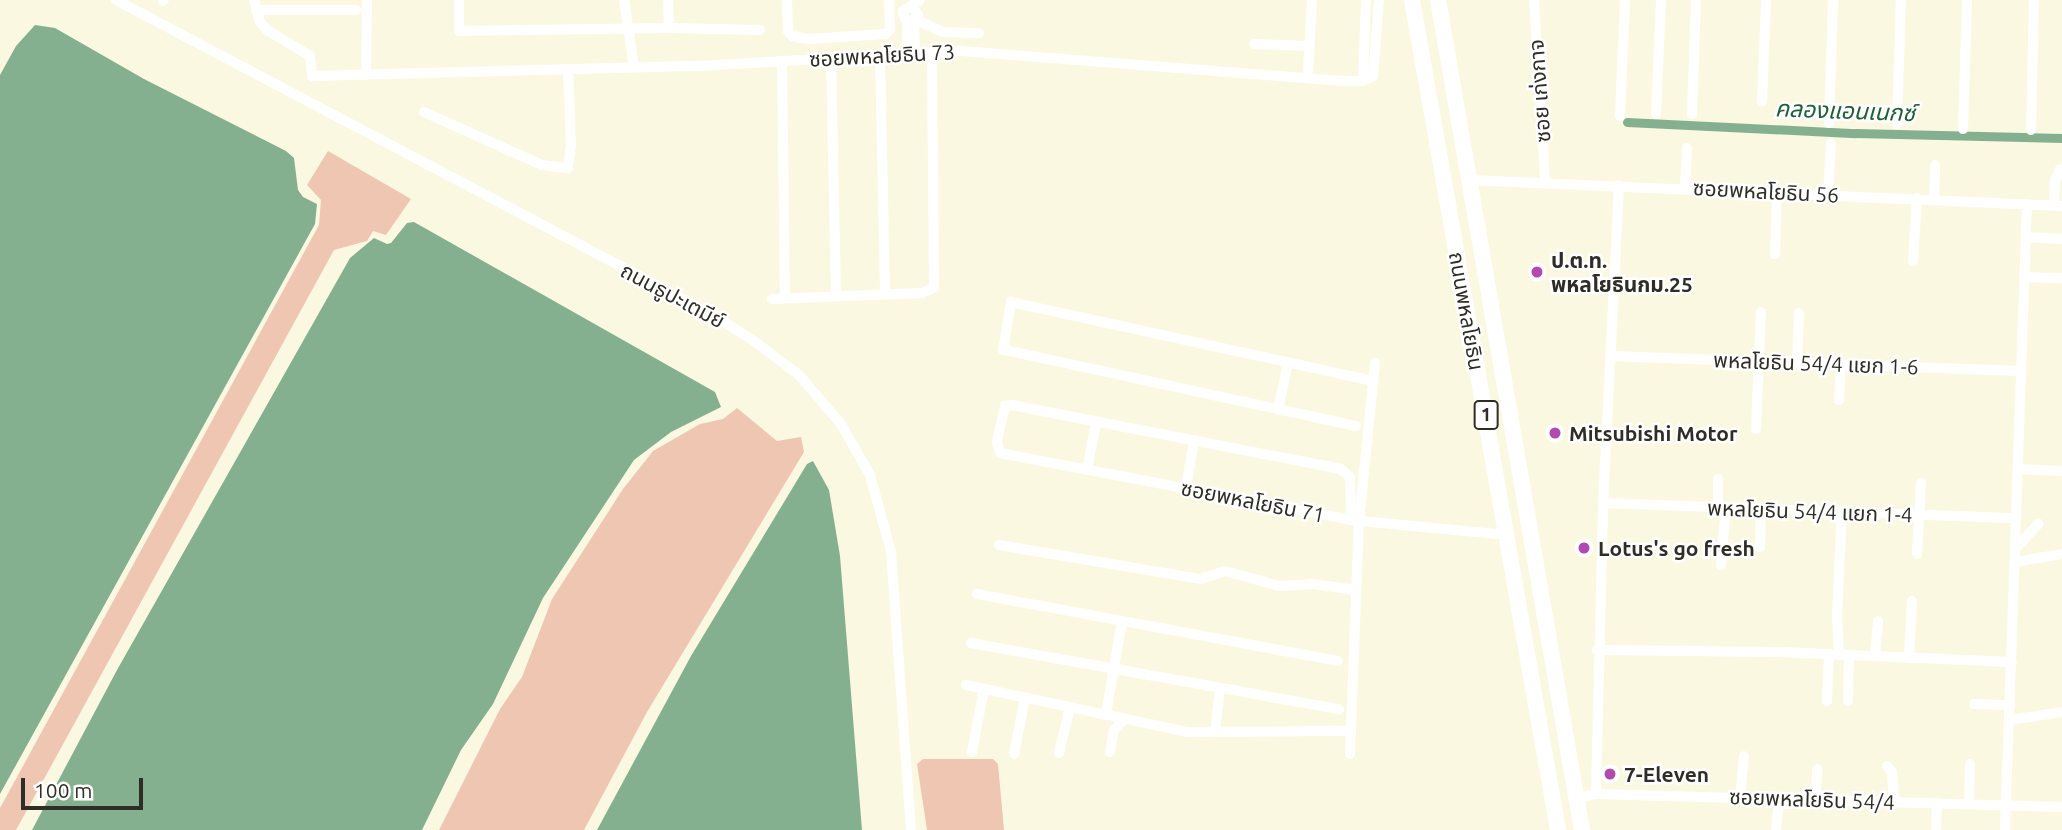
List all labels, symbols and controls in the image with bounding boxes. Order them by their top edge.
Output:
street label: ซอยพหลโยธิน 73 [808,39,956,71]
street label: ซอย เก่งกาจ [1523,39,1555,143]
water label: คลองแอนเนกซ์ [1774,95,1916,127]
street label: ซอยพหลโยธิน 56 [1692,175,1840,207]
place label: ป.ต.ท. พหลโยธินกม.25 [1551,247,1693,297]
street label: ถนนพหลโยธิน [1444,250,1490,372]
street label: ถนนธูปะเตมีย์ [617,257,729,333]
marker: ป.ต.ท. พหลโยธินกม.25 [1529,264,1545,280]
street label: พหลโยธิน 54/4 แยก 1-6 [1713,347,1919,379]
road number: 1 [1472,400,1500,430]
place label: Mitsubishi Motor [1569,420,1738,446]
marker: Mitsubishi Motor [1547,425,1563,441]
street label: ซอยพหลโยธิน 71 [1179,475,1327,527]
street label: พหลโยธิน 54/4 แยก 1-4 [1707,495,1913,527]
place label: Lotus's go fresh [1598,535,1755,561]
marker: Lotus's go fresh [1576,540,1592,556]
place label: 7-Eleven [1624,761,1709,787]
scale bar [24,764,147,808]
marker: 7-Eleven [1602,766,1618,782]
text: 100 m [34,778,92,802]
street label: ซอยพหลโยธิน 54/4 [1729,784,1895,814]

